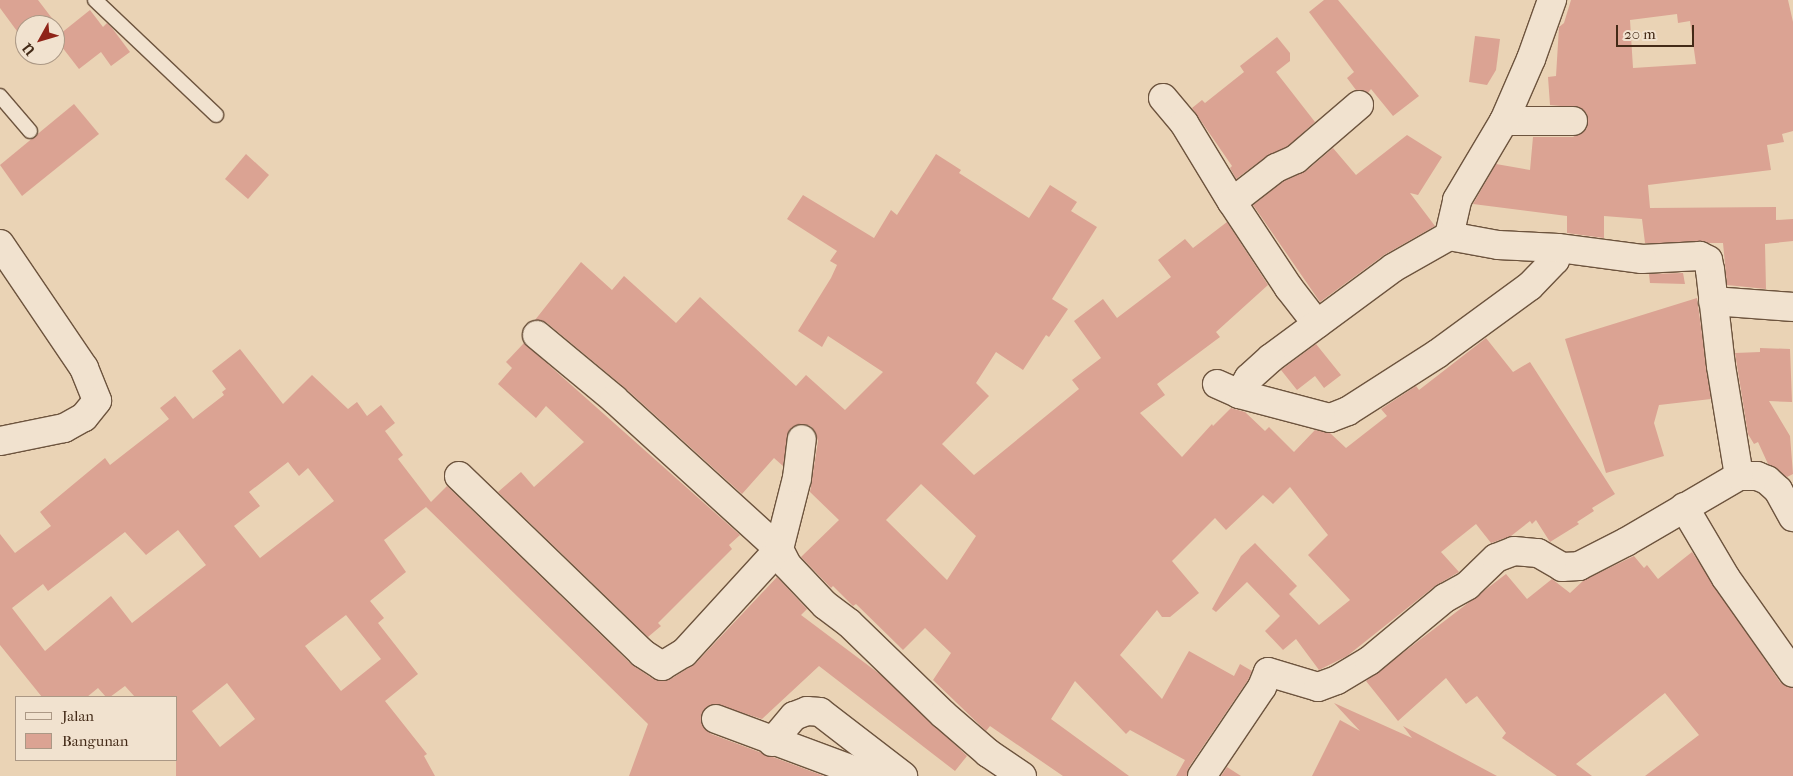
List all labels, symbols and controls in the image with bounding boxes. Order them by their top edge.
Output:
north arrow [15,15,65,65]
scale bar [1618,15,1696,47]
text: 20 m [1624,25,1656,43]
text: U [19,40,39,59]
legend [15,696,178,761]
text: Jalan [62,707,94,725]
text: Bangunan [62,732,129,750]

